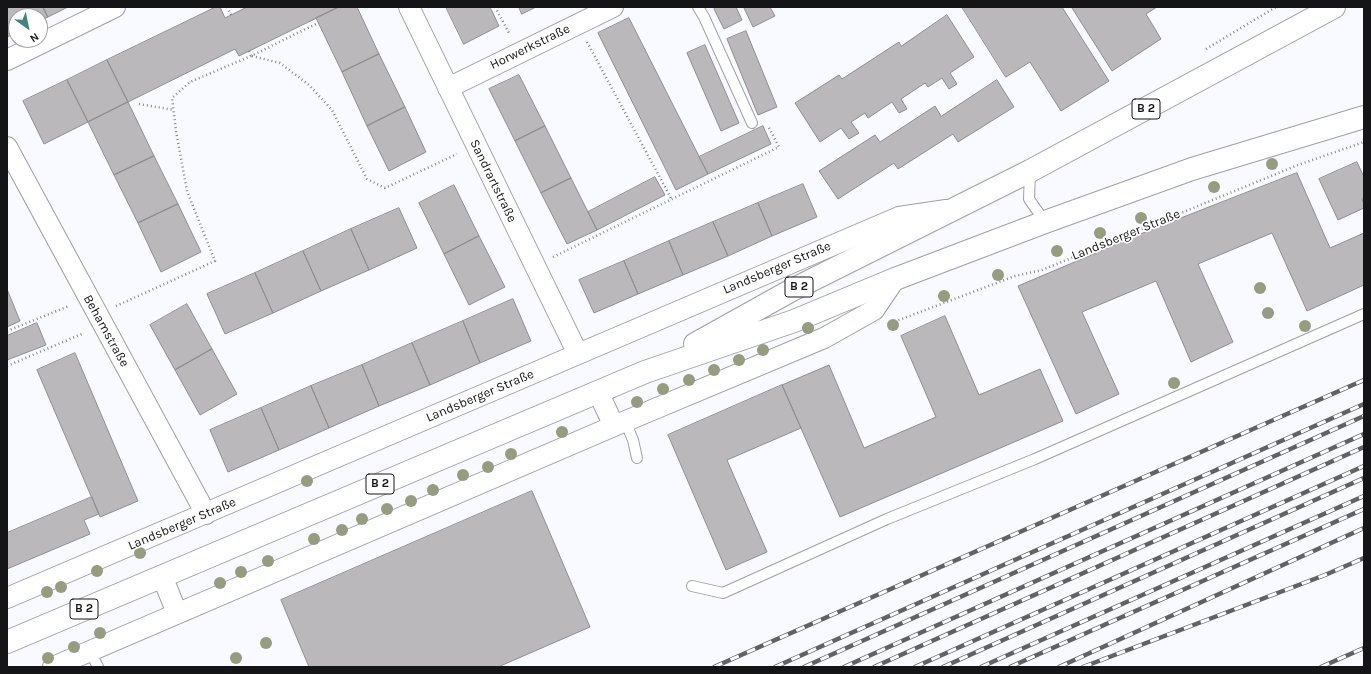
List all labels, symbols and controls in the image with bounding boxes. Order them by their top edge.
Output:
north arrow [8,8,48,48]
street label: Horwerkstraße [488,21,572,73]
text: N [27,30,41,45]
road number: B 2 [1132,99,1160,119]
street label: Sandrartstraße [466,137,520,225]
street label: Landsberger Straße [1070,206,1182,264]
street label: Landsberger Straße [721,238,833,298]
road number: B 2 [785,277,813,297]
street label: Behamstraße [80,292,132,370]
street label: Landsberger Straße [424,366,536,426]
road number: B 2 [366,474,394,494]
street label: Landsberger Straße [126,494,238,554]
road number: B 2 [70,599,98,619]

